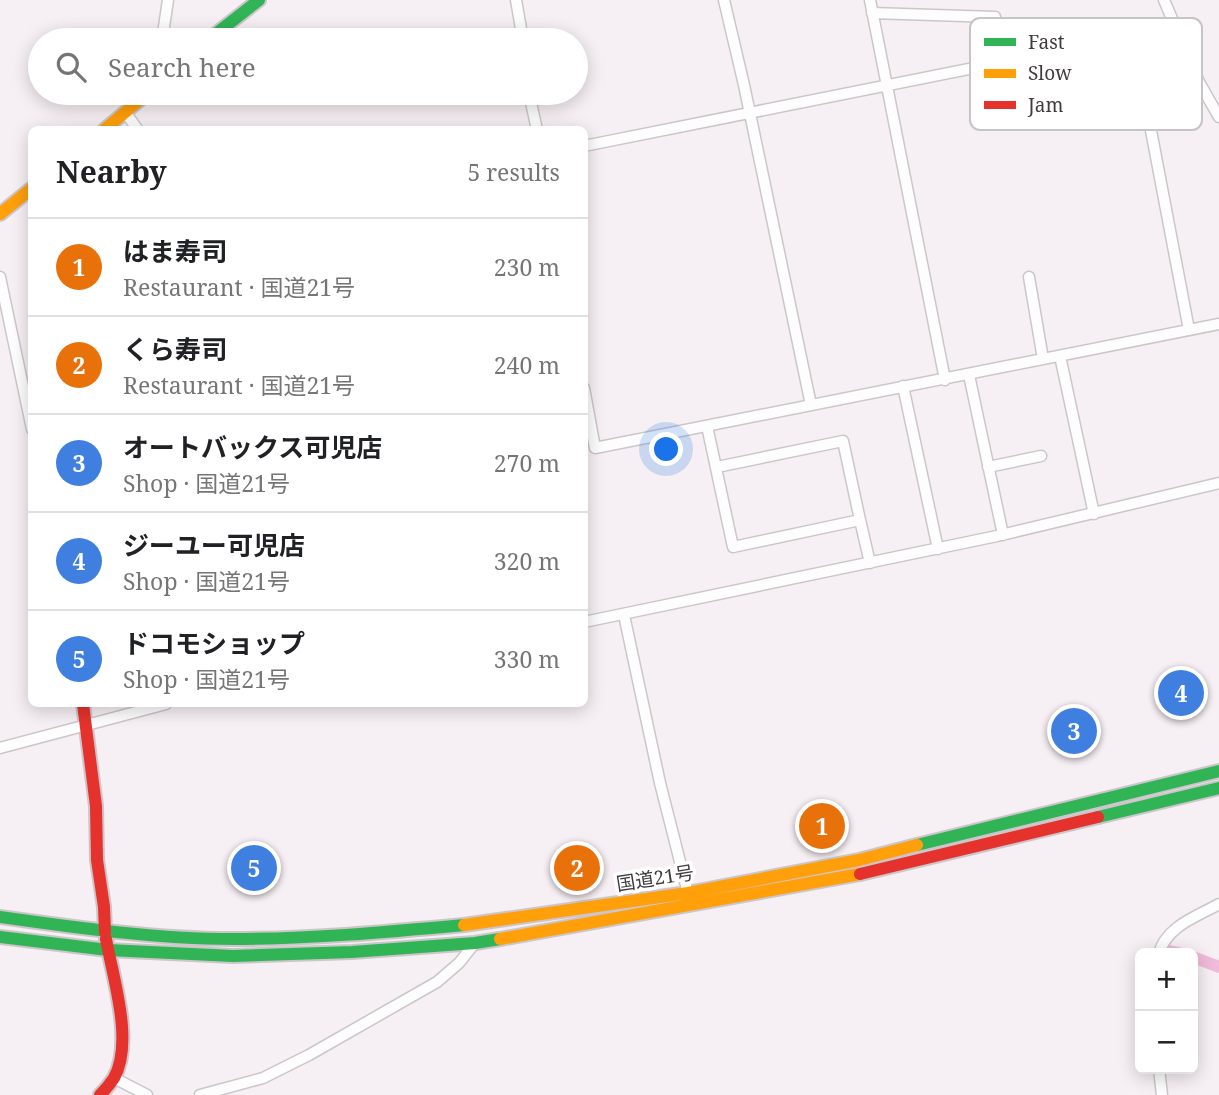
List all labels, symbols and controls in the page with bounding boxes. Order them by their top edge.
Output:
legend [970,18,1202,130]
search box [28,28,588,105]
text: Fast [1028,29,1065,55]
icon: search [52,48,90,86]
text: Search here [108,49,256,85]
text: Slow [1028,60,1072,86]
text: Jam [1027,92,1063,118]
text: Nearby [56,151,167,192]
text: 5 results [467,156,560,188]
text: はま寿司 [123,233,227,269]
text: 1 [73,251,86,283]
text: 230 m [494,251,560,283]
text: Restaurant · 国道21号 [123,271,355,303]
text: くら寿司 [123,331,227,367]
text: 2 [73,349,86,381]
text: 240 m [494,349,560,381]
text: Restaurant · 国道21号 [123,369,355,401]
text: オートバックス可児店 [123,429,382,465]
your location [649,432,683,466]
text: 3 [73,447,86,479]
text: 270 m [494,447,560,479]
text: Shop · 国道21号 [123,467,290,499]
text: ジーユー可児店 [123,527,305,563]
text: 4 [73,545,86,577]
text: 320 m [494,545,560,577]
text: Shop · 国道21号 [123,565,290,597]
text: ドコモショップ [123,625,305,661]
text: 5 [73,643,86,675]
text: 330 m [494,643,560,675]
text: Shop · 国道21号 [123,663,290,695]
pin: 4 [1158,667,1204,719]
pin: 3 [1051,705,1097,757]
pin: 1 [799,800,845,852]
pin: 5 [231,842,277,894]
pin: 2 [554,842,600,894]
street label: 国道21号 [614,859,696,897]
map controls [1135,948,1198,1074]
button: + [1135,948,1198,1011]
button: − [1135,1011,1198,1074]

